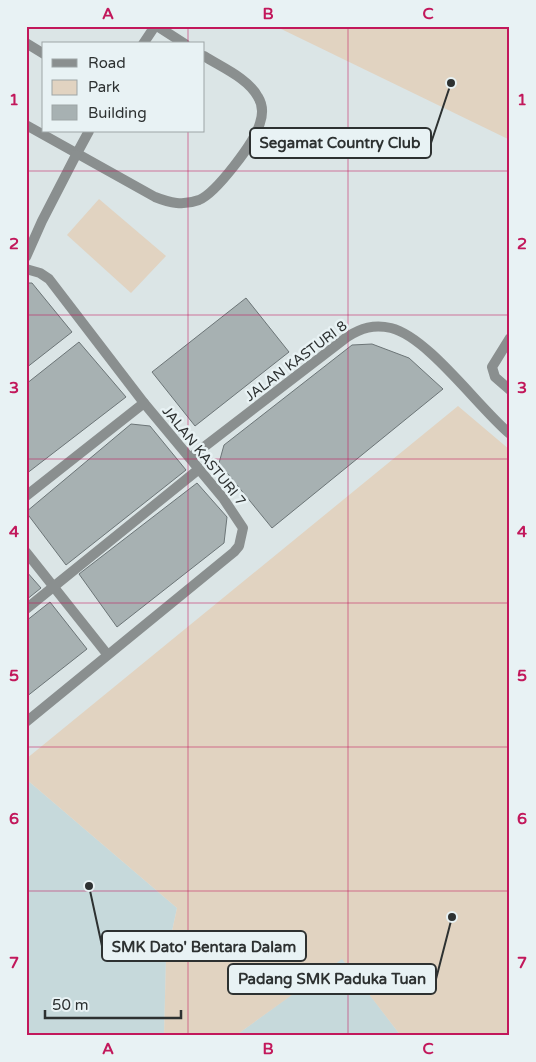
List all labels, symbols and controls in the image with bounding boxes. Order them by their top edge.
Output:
text: A [102,4,114,24]
text: B [262,4,274,24]
text: C [422,4,434,24]
legend [42,42,205,132]
text: Road [88,54,126,72]
text: Park [88,78,120,96]
text: 1 [9,90,19,110]
text: 1 [517,90,527,110]
text: Building [88,104,147,122]
callout: Segamat Country Club [250,128,431,158]
text: Segamat Country Club [260,134,421,153]
text: 2 [9,234,19,254]
text: 2 [517,234,527,254]
street label: JALAN KASTURI 8 [242,317,350,405]
text: 3 [9,378,19,398]
text: 3 [517,378,527,398]
street label: JALAN KASTURI 7 [159,403,249,509]
text: 4 [9,522,19,542]
text: 4 [517,522,527,542]
text: 5 [9,666,19,686]
text: 5 [517,666,527,686]
text: 6 [9,809,19,829]
text: 6 [517,809,527,829]
callout: SMK Dato' Bentara Dalam [102,931,306,961]
text: SMK Dato' Bentara Dalam [112,938,296,956]
text: 7 [9,953,19,973]
text: 7 [517,953,527,973]
callout: Padang SMK Paduka Tuan [228,964,436,994]
text: Padang SMK Paduka Tuan [238,970,426,989]
scale bar [45,987,181,1019]
text: 50 m [52,996,89,1014]
text: A [102,1039,114,1059]
text: B [262,1039,274,1059]
text: C [422,1039,434,1059]

